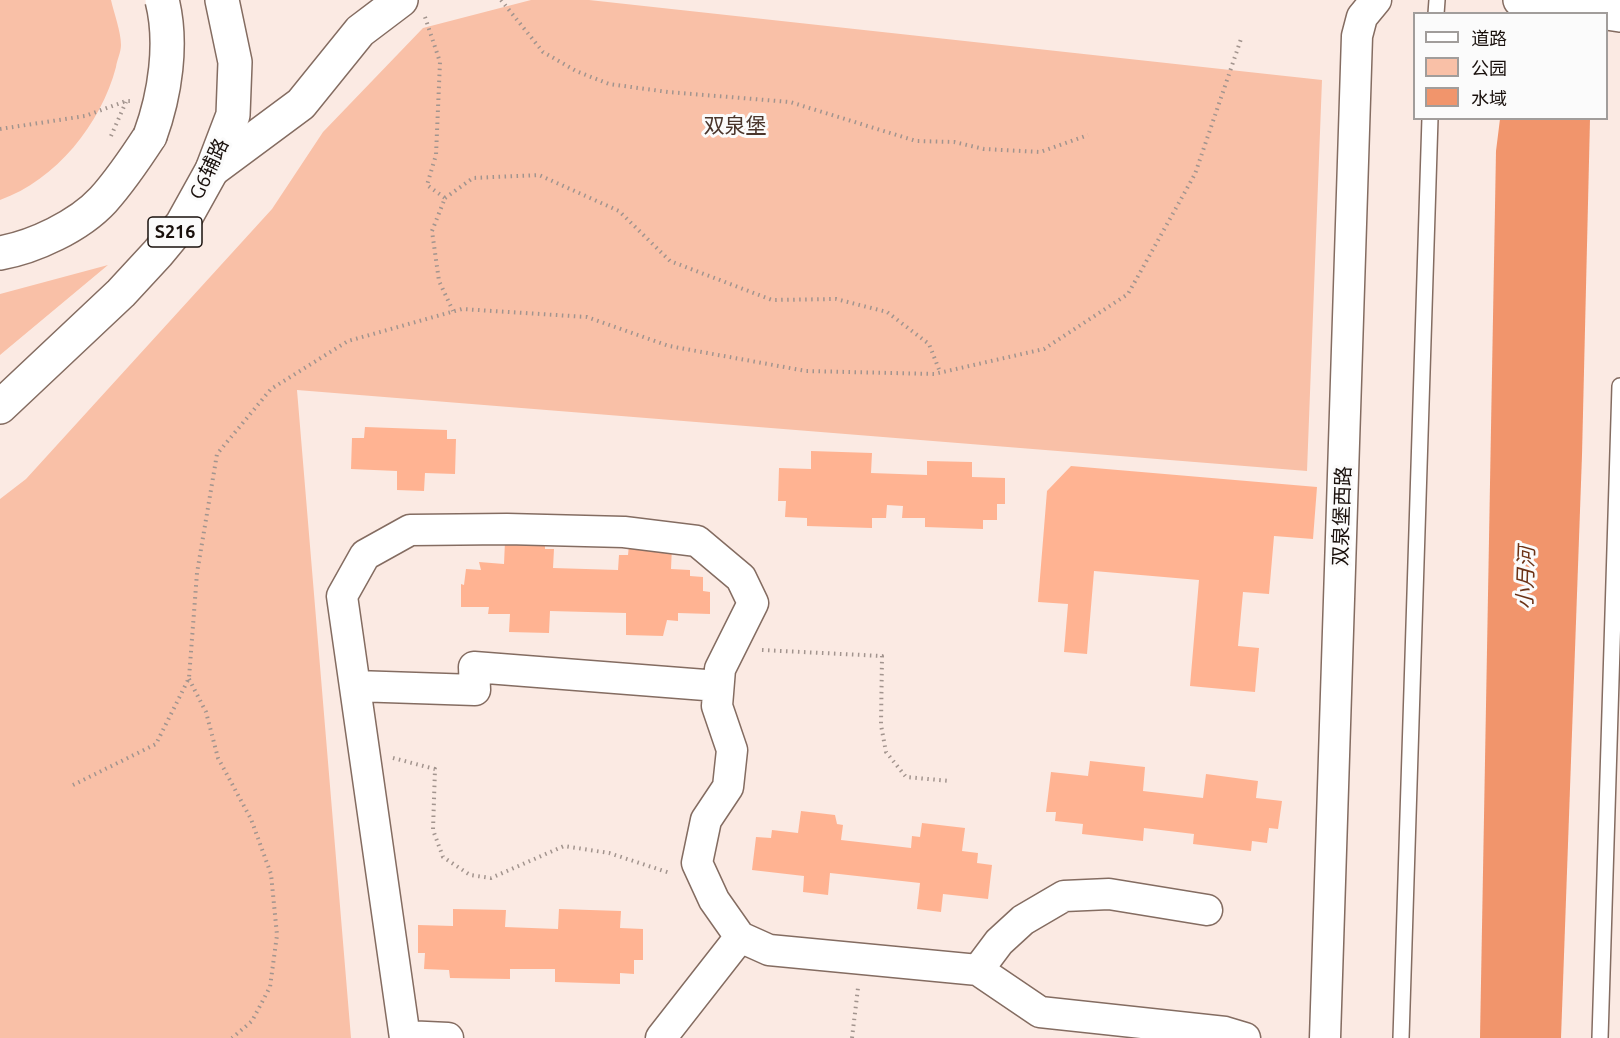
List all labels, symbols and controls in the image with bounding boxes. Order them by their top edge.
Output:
legend [1413,12,1608,120]
text: 道路 [1471,28,1507,48]
text: 公园 [1471,58,1507,78]
text: 水域 [1471,88,1507,108]
district label: 双泉堡 [704,113,766,139]
street label: G6辅路 [184,135,234,203]
road number: S216 [148,217,202,247]
street label: 双泉堡西路 [1328,466,1356,566]
water label: 小月河 [1512,546,1540,610]

